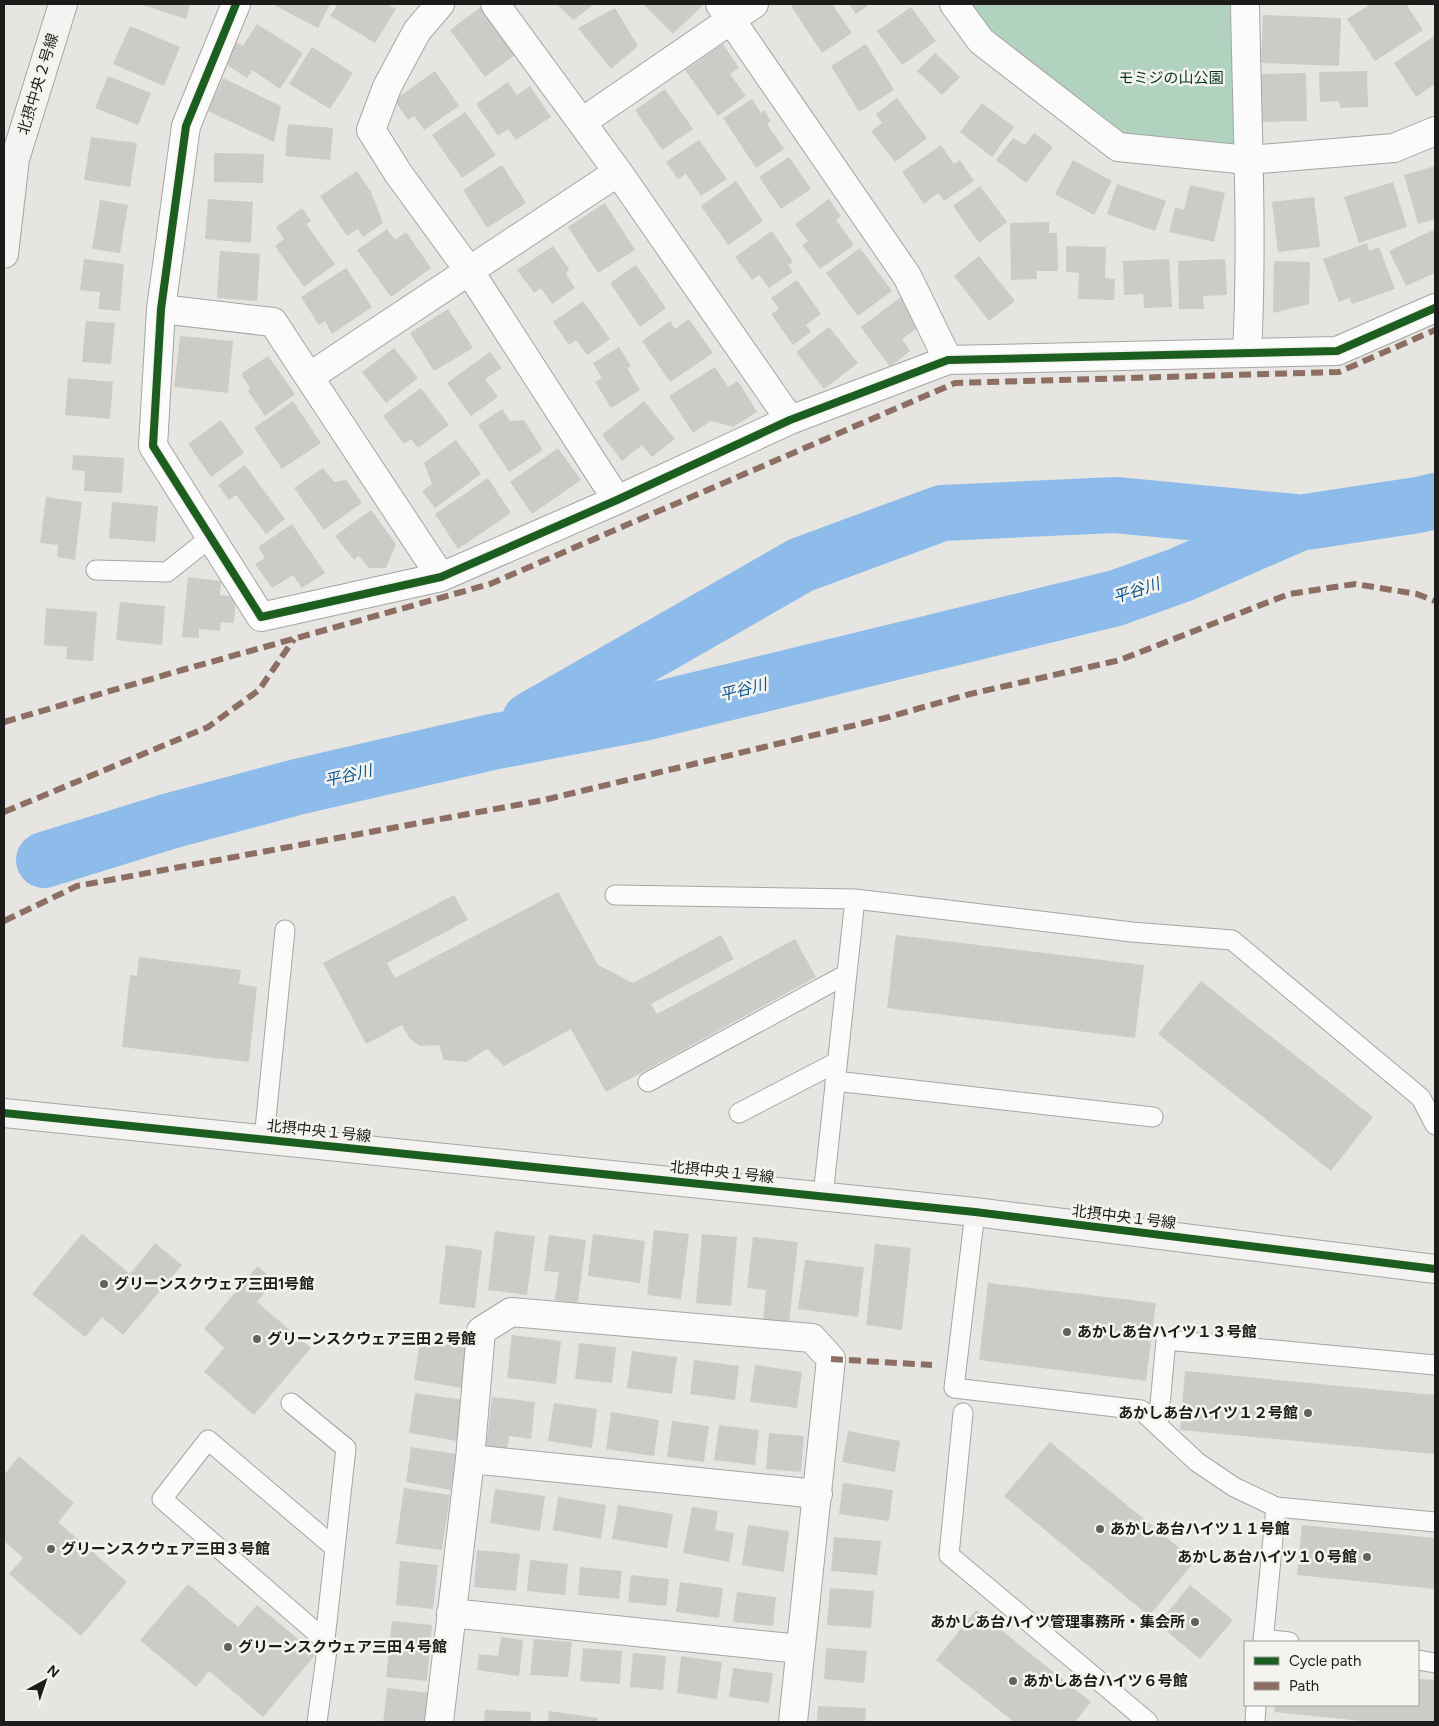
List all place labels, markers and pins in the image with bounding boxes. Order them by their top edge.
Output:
place label: グリーンスクウェア三田1号館 [114,1275,314,1293]
marker: グリーンスクウェア三田1号館 [98,1278,110,1290]
place label: あかしあ台ハイツ１３号館 [1077,1323,1257,1341]
marker: あかしあ台ハイツ１３号館 [1061,1326,1073,1338]
place label: グリーンスクウェア三田２号館 [267,1330,476,1348]
marker: グリーンスクウェア三田２号館 [251,1333,263,1345]
place label: あかしあ台ハイツ１２号館 [1118,1404,1298,1422]
marker: あかしあ台ハイツ１２号館 [1302,1407,1314,1419]
place label: あかしあ台ハイツ１１号館 [1110,1520,1290,1538]
marker: あかしあ台ハイツ１１号館 [1094,1523,1106,1535]
place label: グリーンスクウェア三田３号館 [61,1540,270,1558]
marker: グリーンスクウェア三田３号館 [45,1543,57,1555]
place label: あかしあ台ハイツ１０号館 [1177,1548,1357,1566]
marker: あかしあ台ハイツ１０号館 [1361,1551,1373,1563]
place label: あかしあ台ハイツ管理事務所・集会所 [930,1613,1185,1631]
marker: あかしあ台ハイツ管理事務所・集会所 [1189,1616,1201,1628]
place label: グリーンスクウェア三田４号館 [238,1638,447,1656]
marker: グリーンスクウェア三田４号館 [222,1641,234,1653]
place label: あかしあ台ハイツ６号館 [1023,1672,1188,1690]
marker: あかしあ台ハイツ６号館 [1007,1675,1019,1687]

